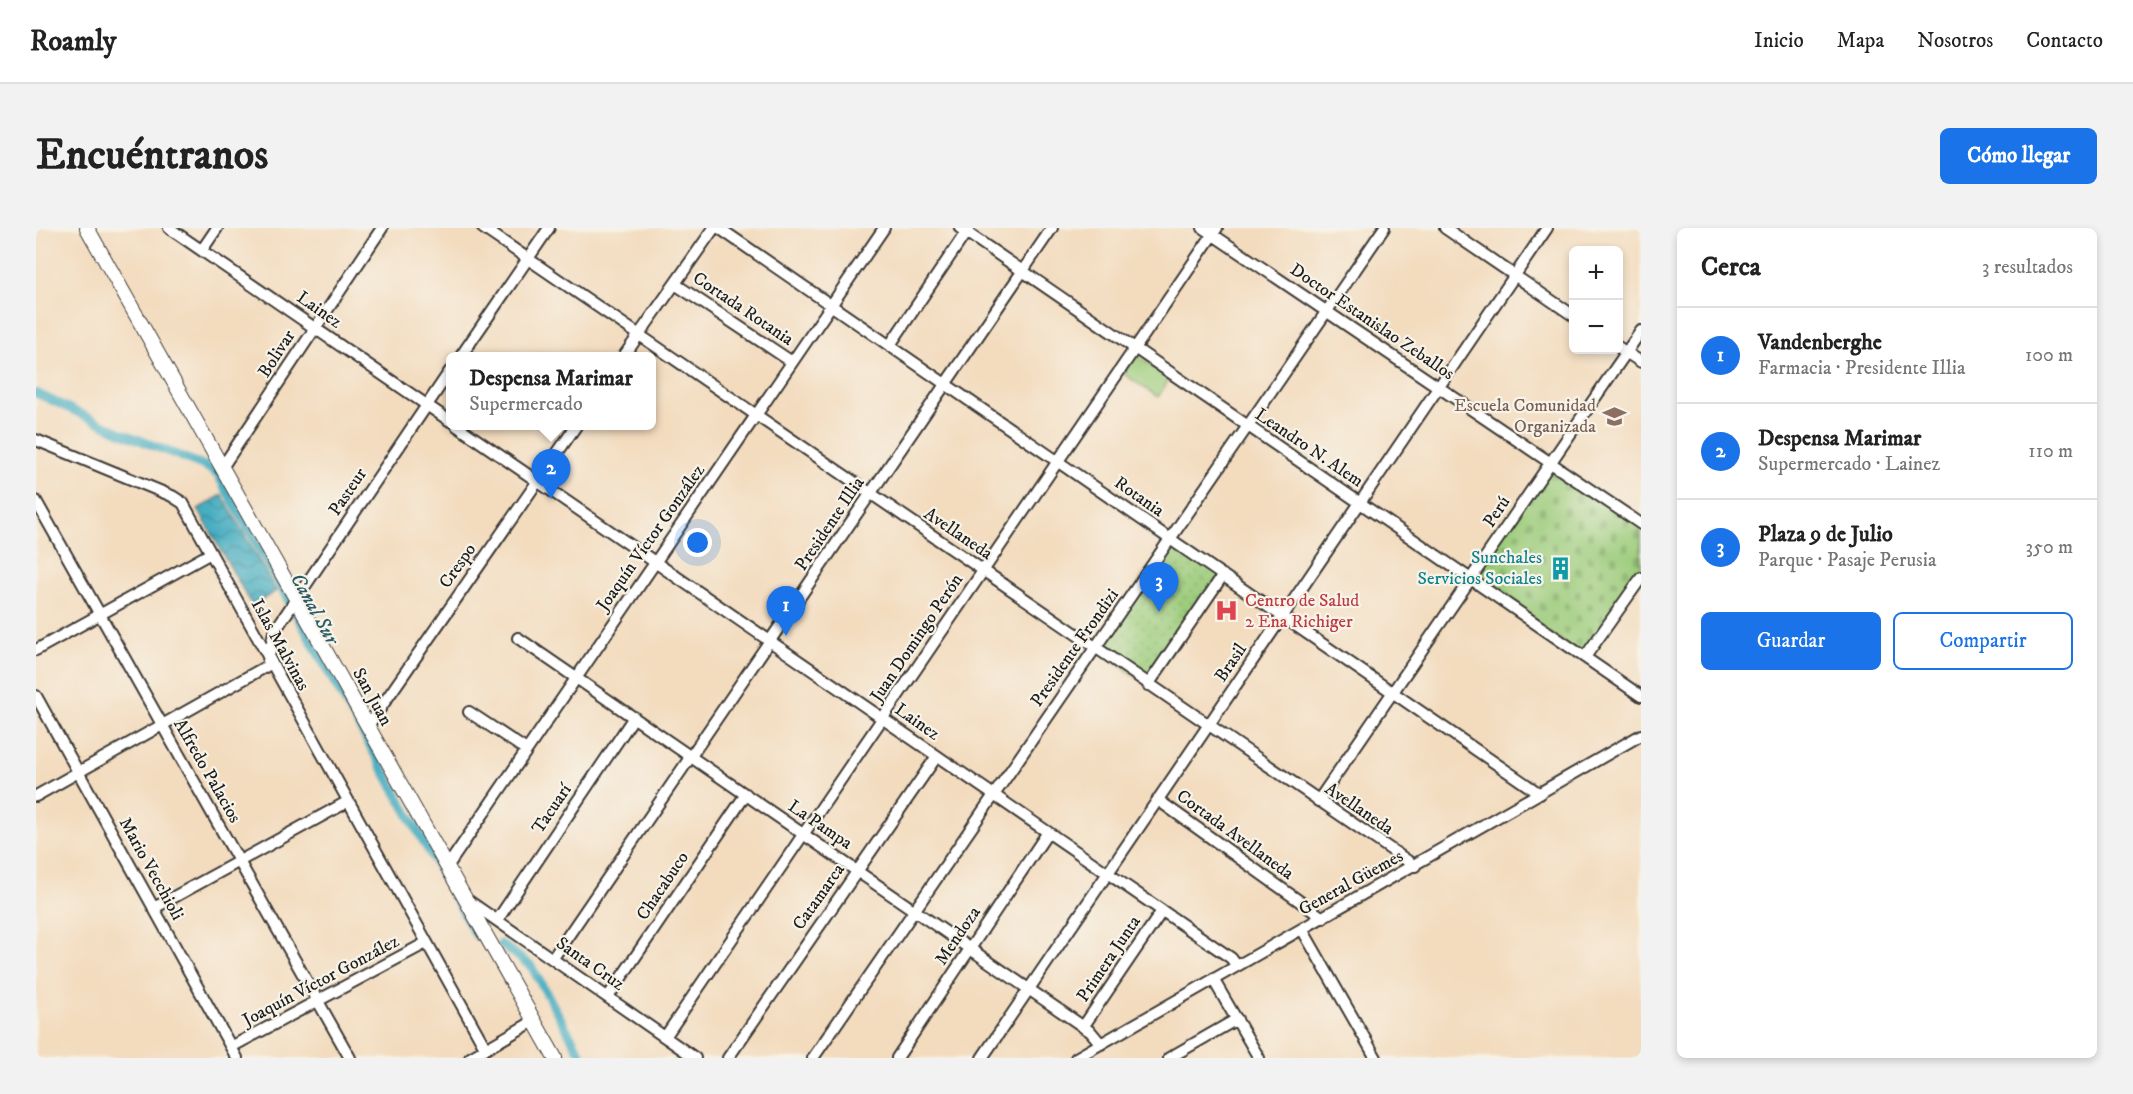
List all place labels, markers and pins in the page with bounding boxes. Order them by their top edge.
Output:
place label: Escuela Comunidad Organizada [1454,395,1596,438]
school or university icon: Escuela Comunidad Organizada [1601,403,1627,429]
pin: 2 [532,450,570,499]
place label: Sunchales Servicios Sociales [1418,547,1542,590]
building icon: Sunchales Servicios Sociales [1547,555,1573,581]
pin: 3 [1140,562,1178,612]
pin: 1 [766,586,806,636]
place label: Centro de Salud 2 Ena Richiger [1245,590,1359,633]
hospital icon: Centro de Salud 2 Ena Richiger [1214,598,1240,624]

